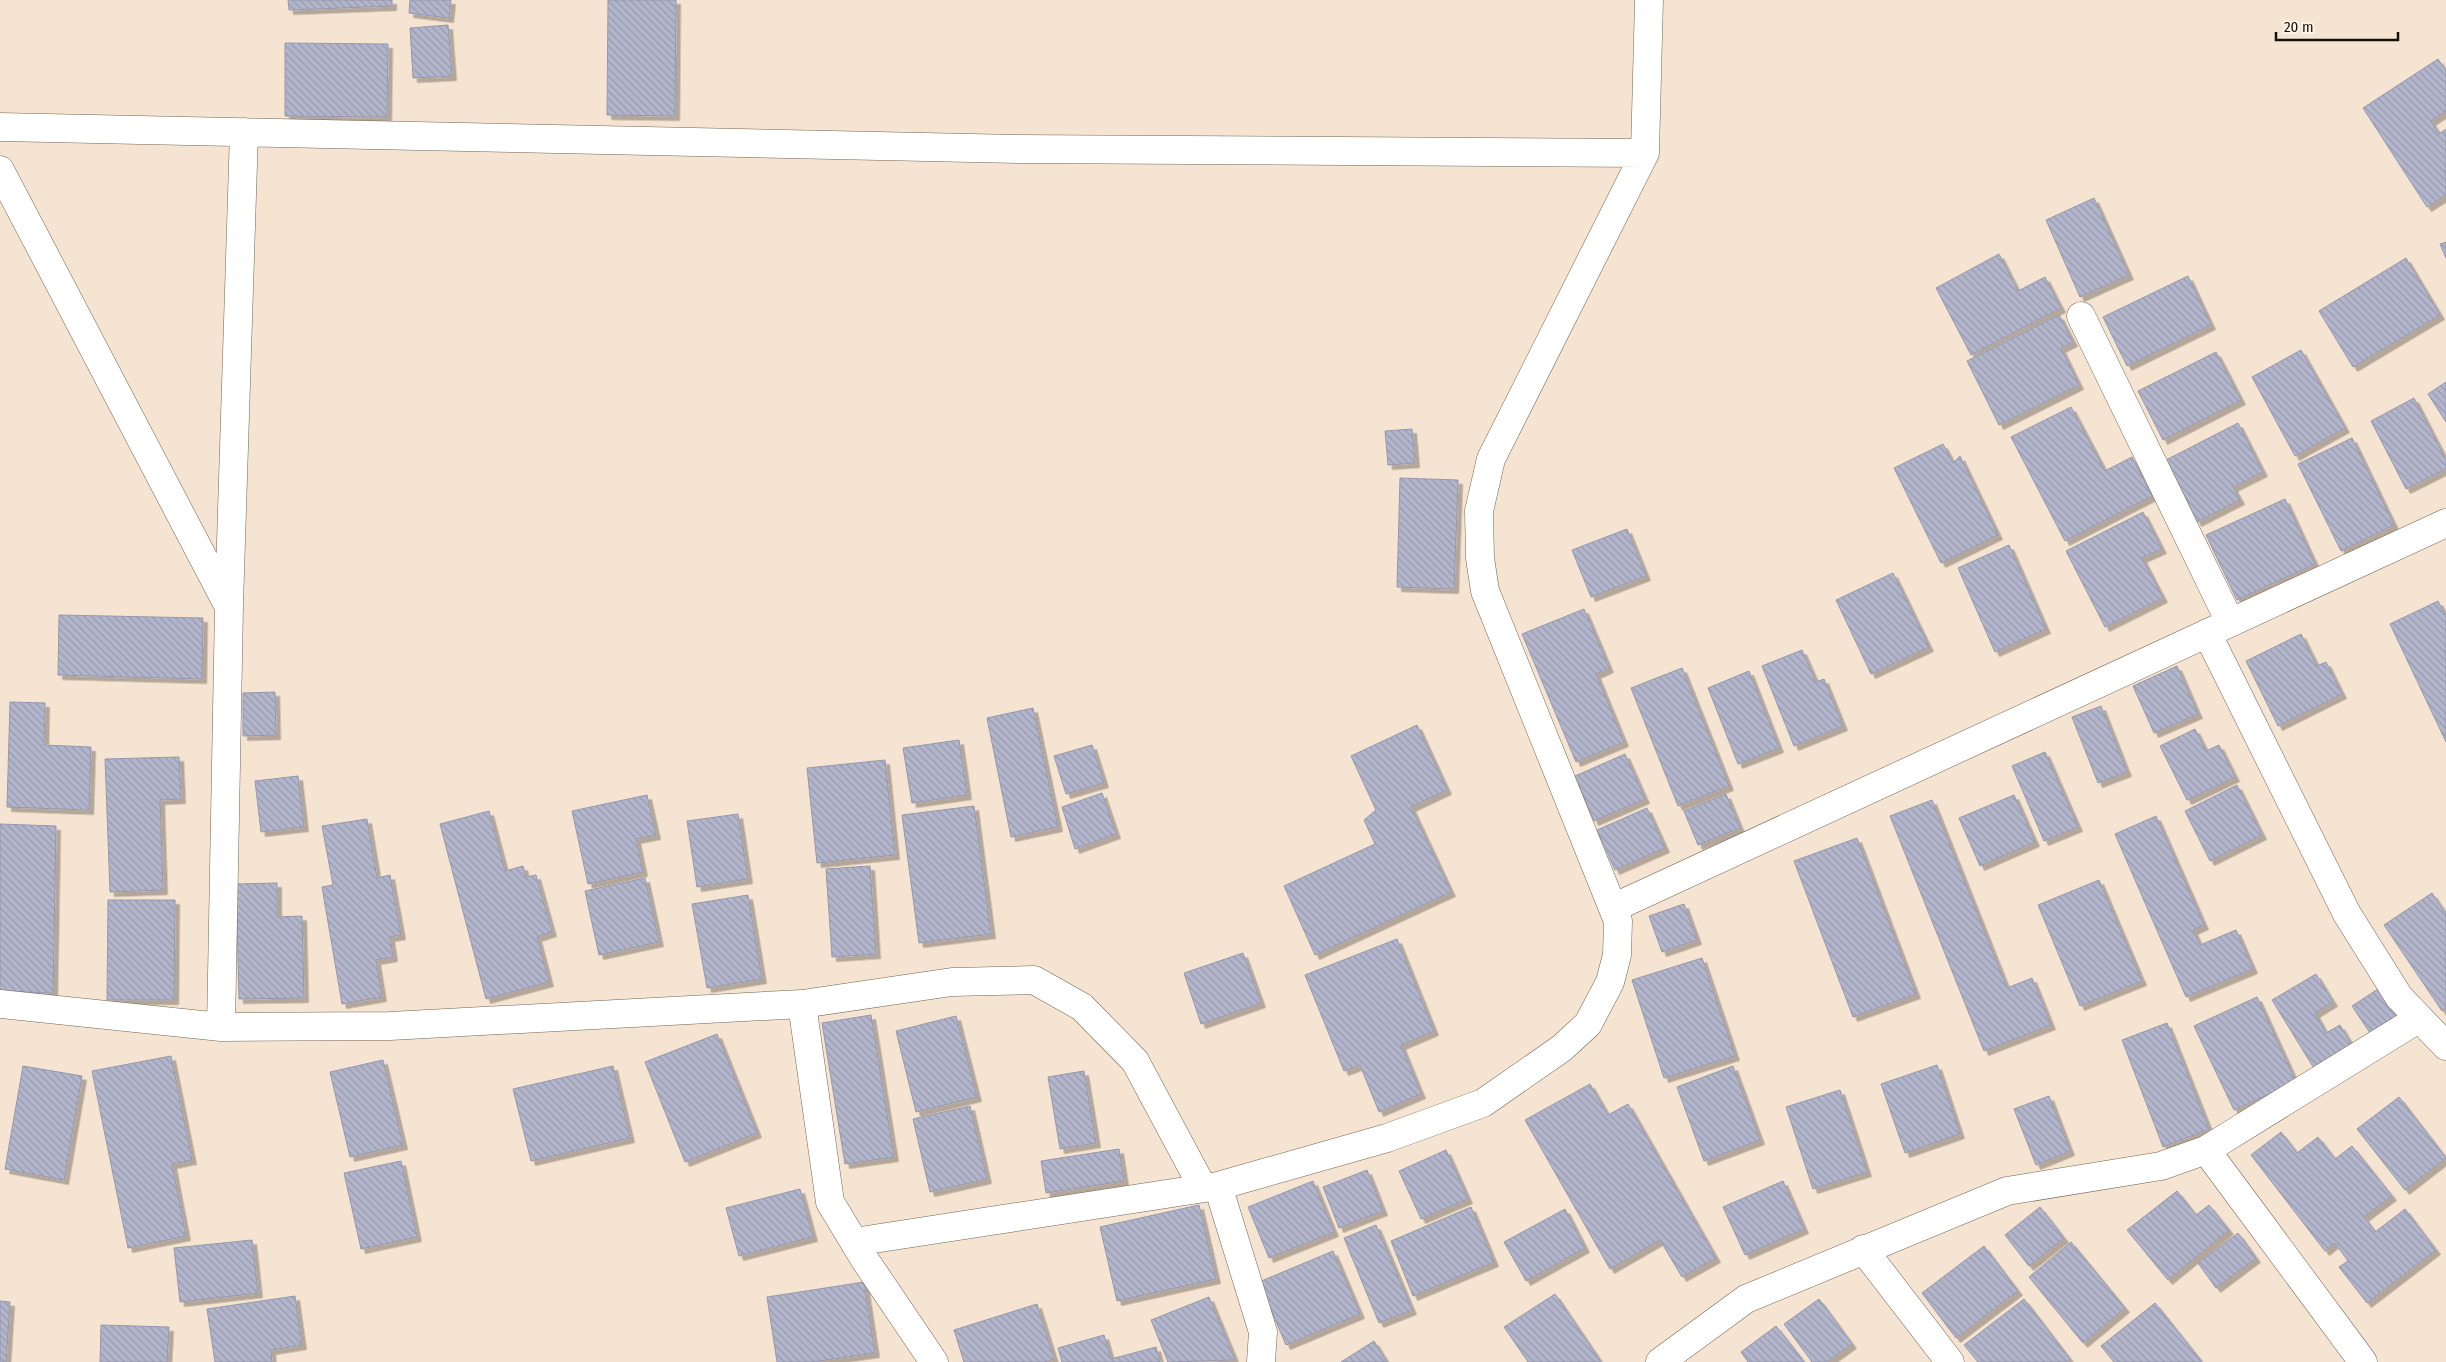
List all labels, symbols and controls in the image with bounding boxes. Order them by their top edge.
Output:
scale bar [2276,10,2398,42]
text: 20 m [2284,18,2314,36]

